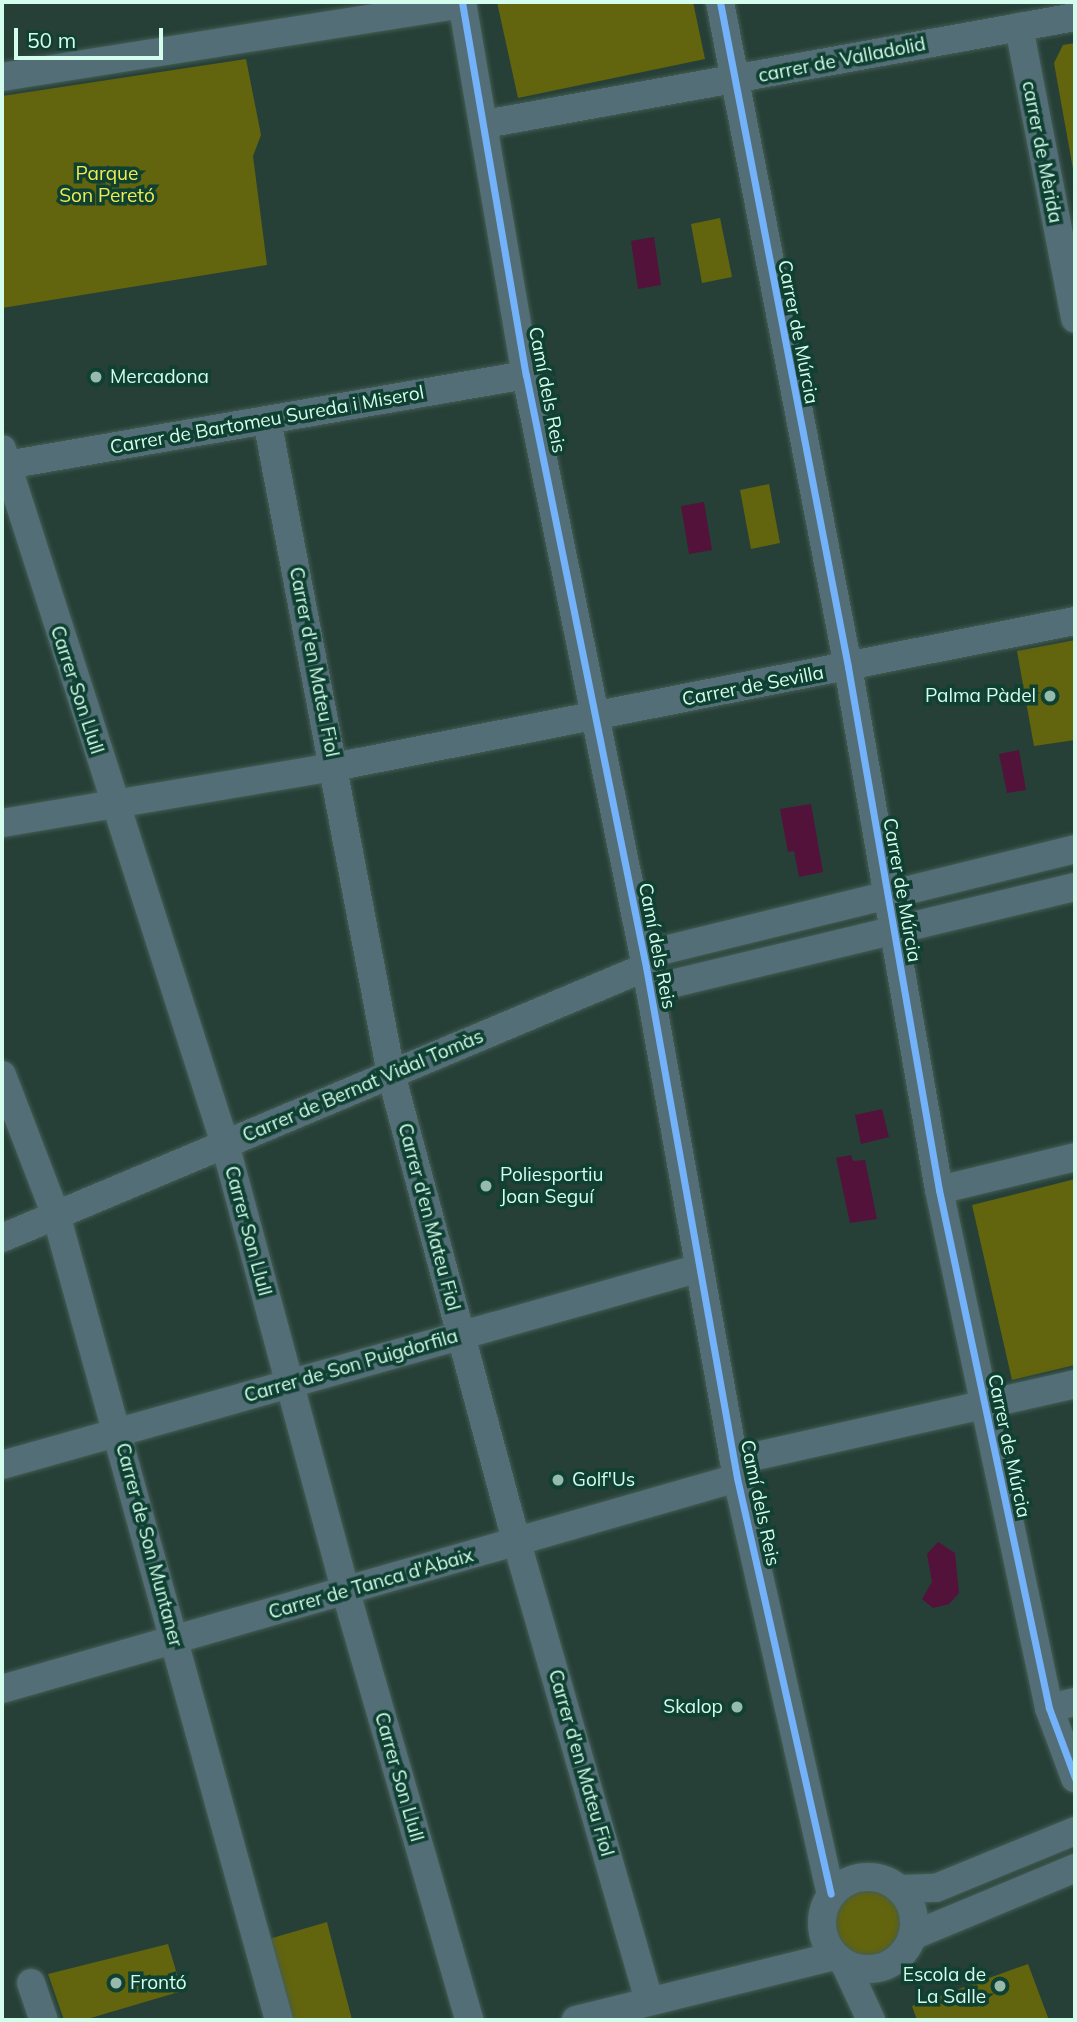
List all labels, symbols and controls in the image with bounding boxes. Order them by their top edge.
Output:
scale bar [18,14,166,58]
text: 50 m [27,27,76,53]
street label: carrer de Valladolid [756,33,928,87]
street label: carrer de Mèrida [1017,79,1067,225]
park label: Parque Son Peretó [59,163,155,207]
street label: Carrer de Múrcia [773,258,823,406]
street label: Camí dels Reis [524,325,570,455]
place label: Mercadona [110,366,209,388]
marker: Mercadona [88,369,104,385]
street label: Carrer de Bartomeu Sureda i Miserol [108,381,426,459]
street label: Carrer d'en Mateu Fiol [284,565,344,759]
street label: Carrer Son Llull [46,623,108,757]
street label: Carrer de Sevilla [680,661,826,711]
place label: Palma Pàdel [925,685,1036,707]
marker: Palma Pàdel [1042,688,1058,704]
street label: Carrer de Múrcia [878,816,926,964]
street label: Camí dels Reis [634,881,680,1011]
street label: Carrer de Bernat Vidal Tomàs [239,1025,487,1147]
street label: Carrer d'en Mateu Fiol [393,1121,465,1313]
street label: Carrer Son Llull [220,1164,276,1298]
place label: Poliesportiu Joan Seguí [500,1164,603,1208]
marker: Poliesportiu Joan Seguí [478,1178,494,1194]
street label: Carrer de Son Puigdorfila [242,1325,460,1407]
street label: Carrer de Múrcia [983,1372,1035,1520]
street label: Camí dels Reis [736,1438,784,1568]
street label: Carrer de Son Muntaner [111,1441,187,1649]
place label: Golf'Us [572,1469,635,1491]
marker: Golf'Us [550,1472,566,1488]
street label: Carrer de Tanca d'Abaix [266,1544,476,1624]
street label: Carrer d'en Mateu Fiol [543,1667,619,1859]
place label: Skalop [663,1696,723,1718]
marker: Skalop [729,1699,745,1715]
street label: Carrer Son Llull [370,1710,428,1844]
place label: Escola de La Salle [903,1964,986,2008]
place label: Frontó [130,1972,187,1994]
marker: Frontó [108,1975,124,1991]
marker: Escola de La Salle [992,1978,1008,1994]

